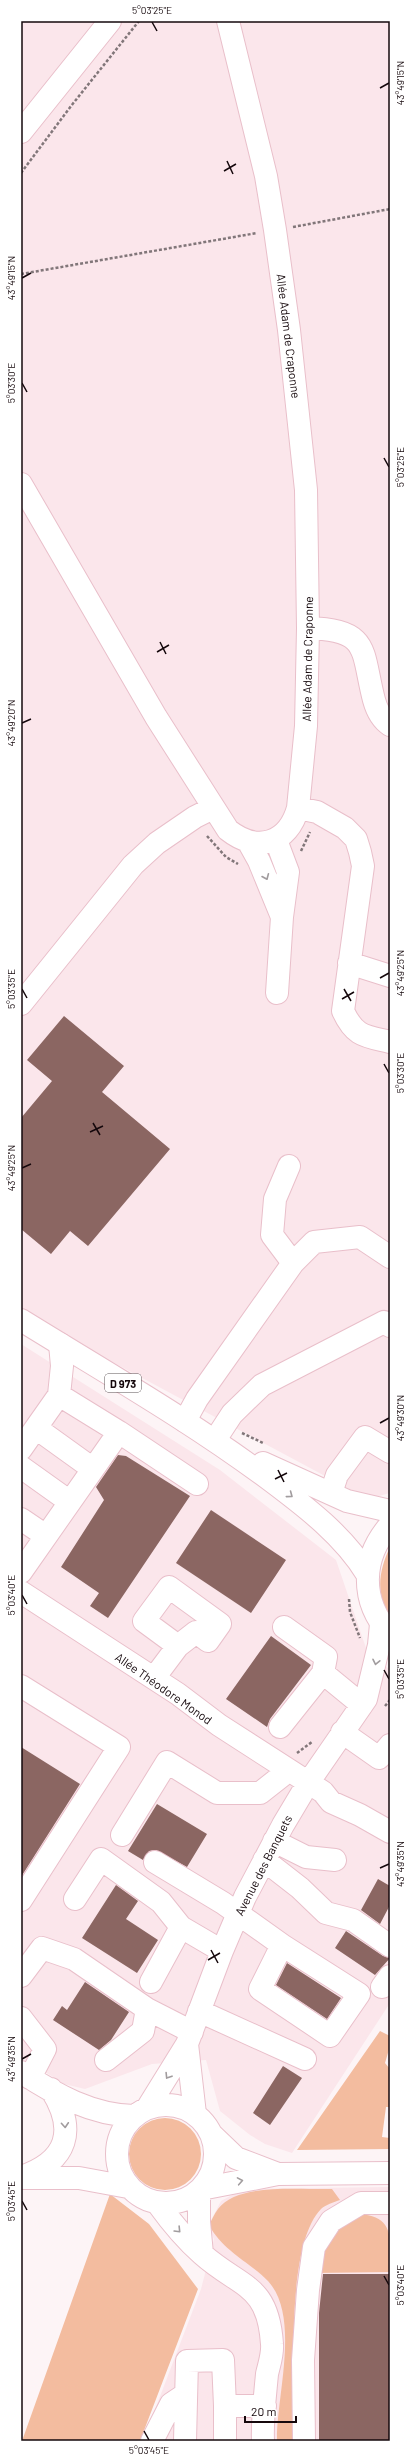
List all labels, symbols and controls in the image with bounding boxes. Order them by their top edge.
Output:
text: 5°03'25"E [132,4,172,16]
text: 43°49'15"N [394,61,406,105]
text: 43°49'15"N [5,256,17,300]
street label: Allée Adam de Craponne [274,273,304,399]
text: 5°03'30"E [5,363,17,403]
text: 5°03'25"E [394,447,406,487]
street label: Allée Adam de Craponne [299,596,315,722]
text: 43°49'20"N [5,700,17,746]
one-way arrow [262,874,270,881]
text: 43°49'25"N [394,950,406,996]
text: 5°03'35"E [5,969,17,1009]
text: 5°03'30"E [394,1053,406,1093]
text: 43°49'25"N [5,1145,17,1191]
road number: D 973 [105,1374,141,1392]
text: 43°49'30"N [394,1395,406,1441]
one-way arrow [285,1490,292,1497]
text: 5°03'40"E [5,1575,17,1615]
street label: Allée Théodore Monod [113,1649,215,1727]
one-way arrow [372,1659,381,1665]
text: 5°03'35"E [394,1659,406,1699]
street label: Avenue des Banquets [232,1812,295,1918]
text: 43°49'35"N [394,1841,406,1887]
text: 43°49'35"N [5,2036,17,2082]
one-way arrow [165,2072,172,2079]
one-way arrow [60,2122,69,2128]
one-way arrow [236,2178,243,2186]
text: 5°03'45"E [5,2181,17,2221]
one-way arrow [173,2225,181,2233]
text: 5°03'40"E [394,2265,406,2305]
scale bar [245,2398,296,2424]
text: 20 m [251,2404,277,2418]
text: 5°03'45"E [129,2444,169,2456]

